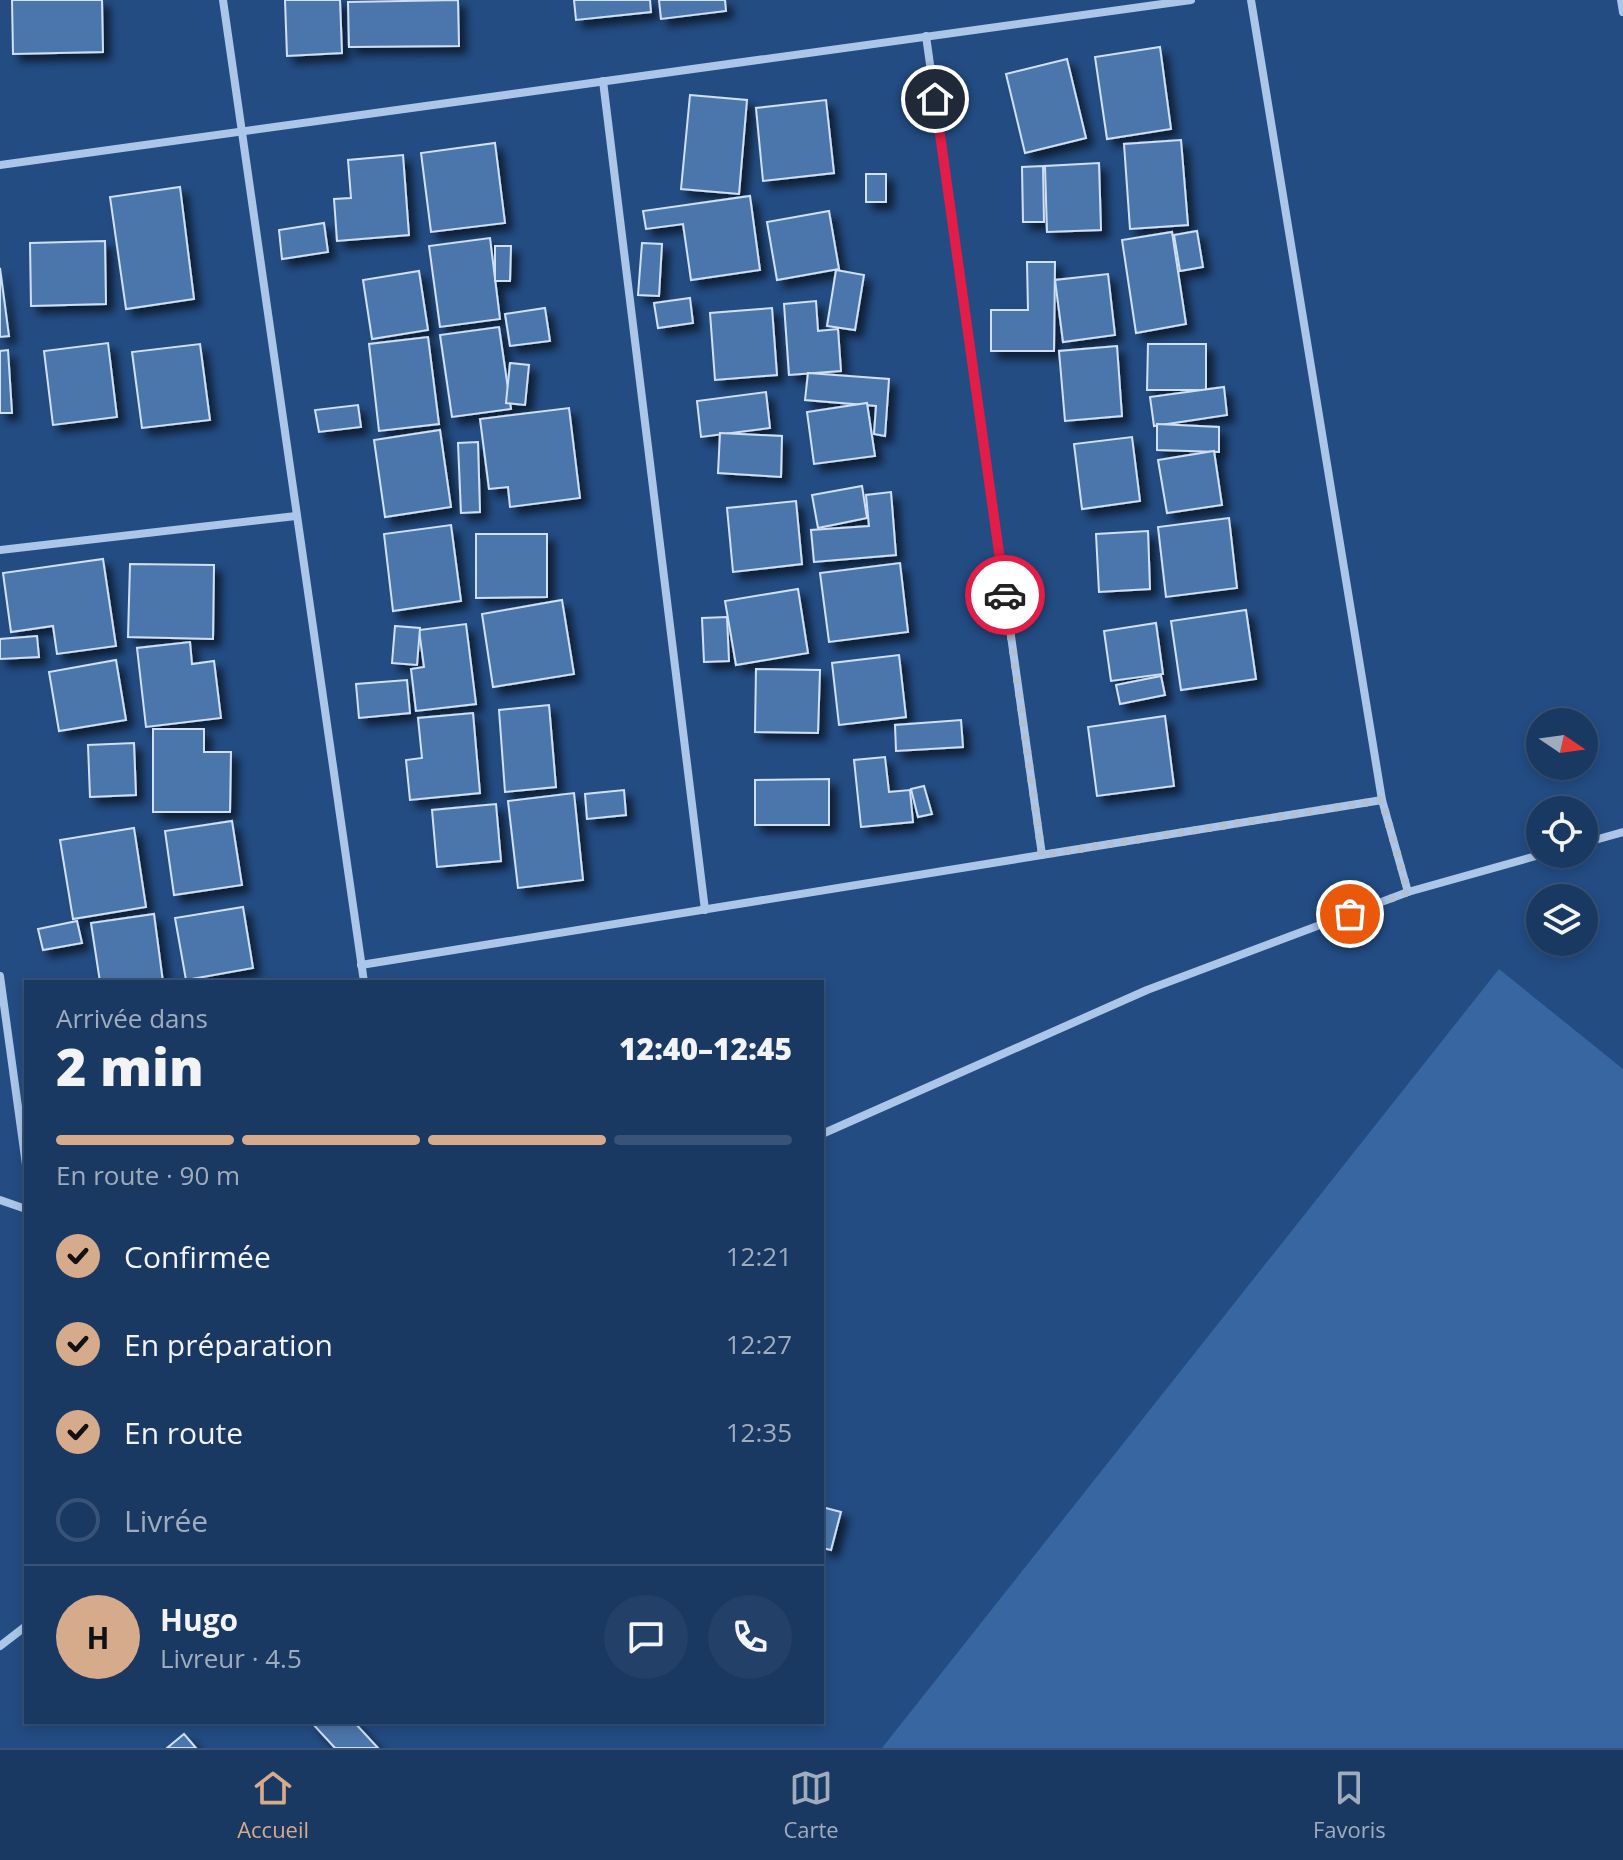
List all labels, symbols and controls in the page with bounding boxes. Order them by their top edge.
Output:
pin [901,65,969,133]
icon: home [913,77,957,121]
courier [965,555,1045,635]
icon: car [983,573,1027,617]
north arrow [1526,708,1598,780]
map controls [1526,708,1598,956]
button: locate [1526,796,1598,868]
pin [1316,880,1384,948]
button: layers [1526,884,1598,956]
icon: bag [1328,892,1372,936]
text: Arrivée dans [56,1000,208,1036]
text: 12:40–12:45 [619,1028,792,1069]
text: 2 min [56,1030,204,1101]
text: En route · 90 m [56,1157,240,1193]
icon: check [56,1234,100,1278]
text: Confirmée [124,1236,271,1277]
text: 12:21 [726,1238,792,1274]
icon: check [56,1322,100,1366]
text: En préparation [124,1324,333,1365]
text: 12:27 [726,1326,792,1362]
icon: check [56,1410,100,1454]
text: En route [124,1412,243,1453]
text: 12:35 [726,1414,792,1450]
text: Livrée [124,1500,208,1541]
button: chat [604,1595,688,1679]
button: phone [708,1595,792,1679]
text: Hugo [160,1599,238,1640]
text: H [87,1617,109,1658]
text: Livreur · 4.5 [160,1640,302,1676]
tab: Accueil [237,1766,309,1844]
tab: Carte [783,1766,839,1844]
tab: Favoris [1313,1766,1386,1844]

